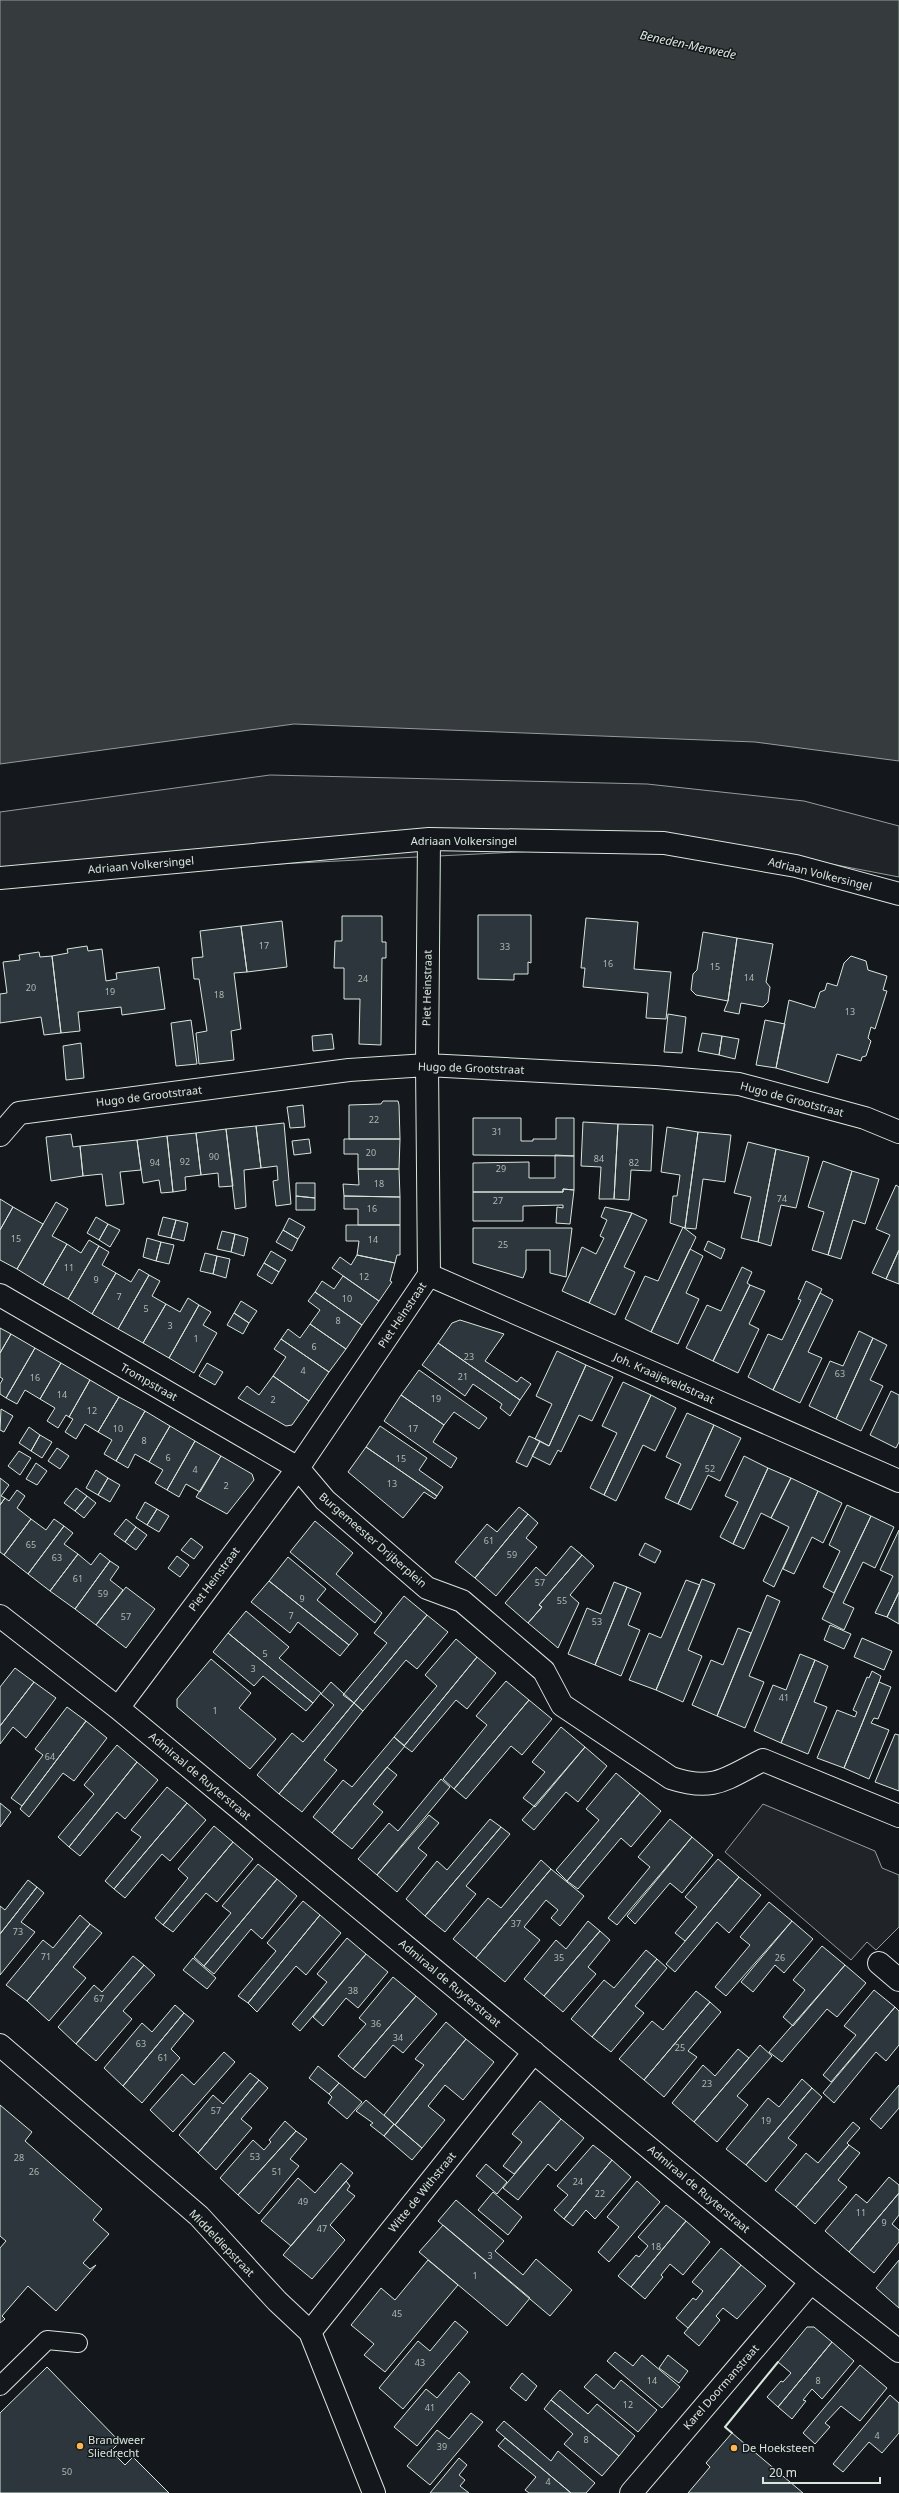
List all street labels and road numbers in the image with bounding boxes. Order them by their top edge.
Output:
street label: Adriaan Volkersingel [411,833,517,848]
street label: Adriaan Volkersingel [87,852,195,877]
street label: Adriaan Volkersingel [767,853,874,894]
street label: Piet Heinstraat [418,950,435,1026]
street label: Hugo de Grootstraat [418,1058,525,1077]
street label: Hugo de Grootstraat [739,1077,846,1120]
street label: Hugo de Grootstraat [95,1082,203,1109]
street label: Piet Heinstraat [374,1279,429,1351]
street label: Joh. Kraaijeveldstraat [611,1348,717,1407]
street label: Trompstraat [118,1359,181,1404]
street label: Burgemeester Drijberplein [316,1489,430,1591]
street label: Piet Heinstraat [185,1544,243,1614]
street label: Admiraal de Ruyterstraat [146,1728,255,1823]
street label: Admiraal de Ruyterstraat [396,1935,505,2030]
street label: Admiraal de Ruyterstraat [645,2141,754,2236]
street label: Witte de Withstraat [384,2148,459,2235]
street label: Middeldiepstraat [186,2206,258,2279]
street label: Karel Doormanstraat [679,2341,762,2432]

